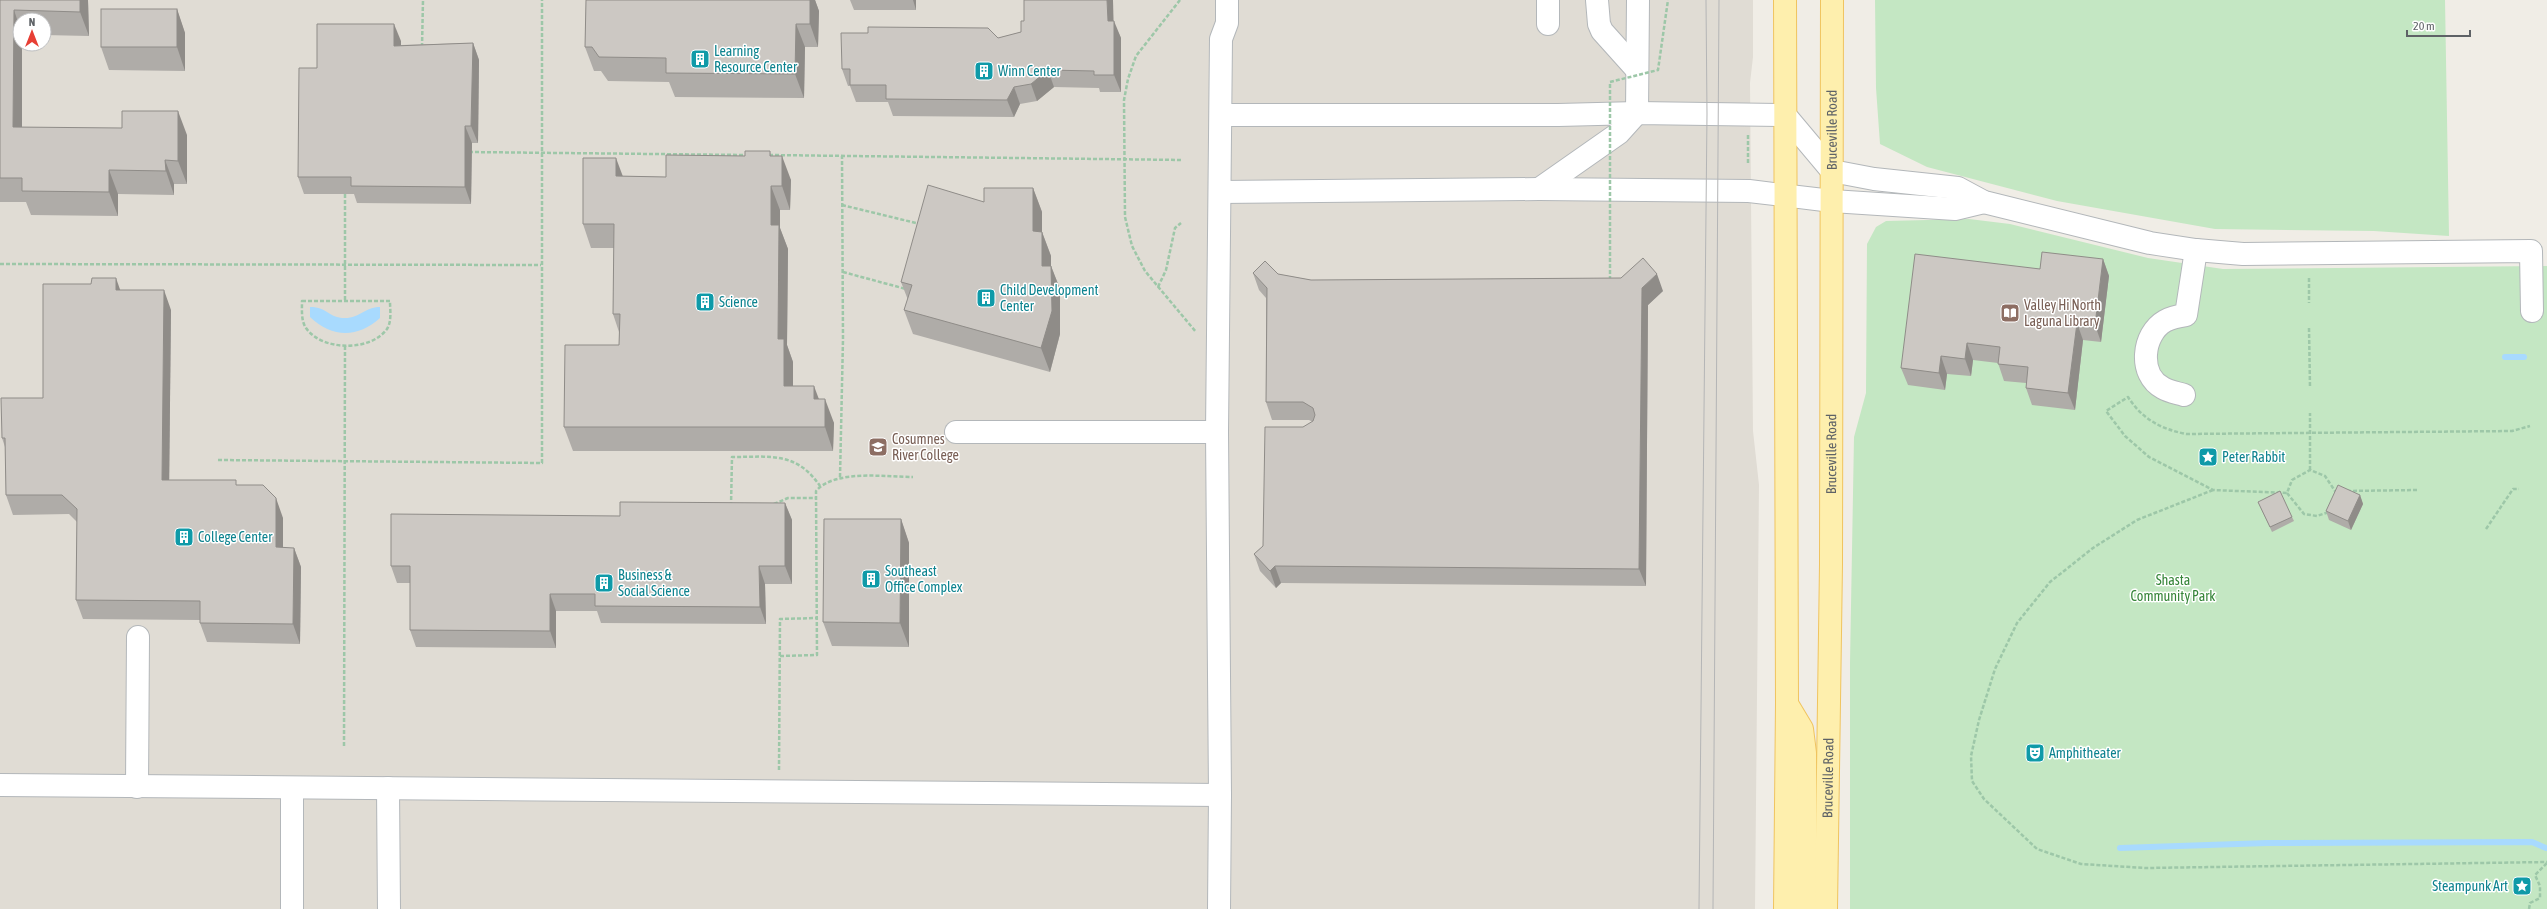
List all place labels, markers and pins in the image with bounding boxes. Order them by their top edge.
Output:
place label: Learning Resource Center [714,43,798,75]
building icon: Learning Resource Center [689,48,711,70]
building icon: Winn Center [973,60,995,82]
place label: Winn Center [998,63,1062,79]
place label: Child Development Center [1000,282,1099,314]
building icon: Child Development Center [975,287,997,309]
building icon: Science [694,291,716,313]
place label: Science [719,294,758,310]
place label: Valley Hi North Laguna Library [2024,297,2101,329]
library icon: Valley Hi North Laguna Library [1999,302,2021,324]
place label: Cosumnes River College [892,431,959,463]
school or university icon: Cosumnes River College [867,436,889,458]
place icon: Peter Rabbit [2197,446,2219,468]
place label: Peter Rabbit [2222,449,2285,465]
building icon: College Center [173,526,195,548]
place label: College Center [198,529,273,545]
place label: Southeast Office Complex [885,563,963,595]
place label: Business & Social Science [618,567,690,599]
building icon: Southeast Office Complex [860,568,882,590]
building icon: Business & Social Science [593,572,615,594]
theatre icon: Amphitheater [2024,742,2046,764]
place label: Amphitheater [2049,745,2122,761]
place icon: Steampunk Art [2511,875,2533,897]
place label: Steampunk Art [2432,878,2508,894]

